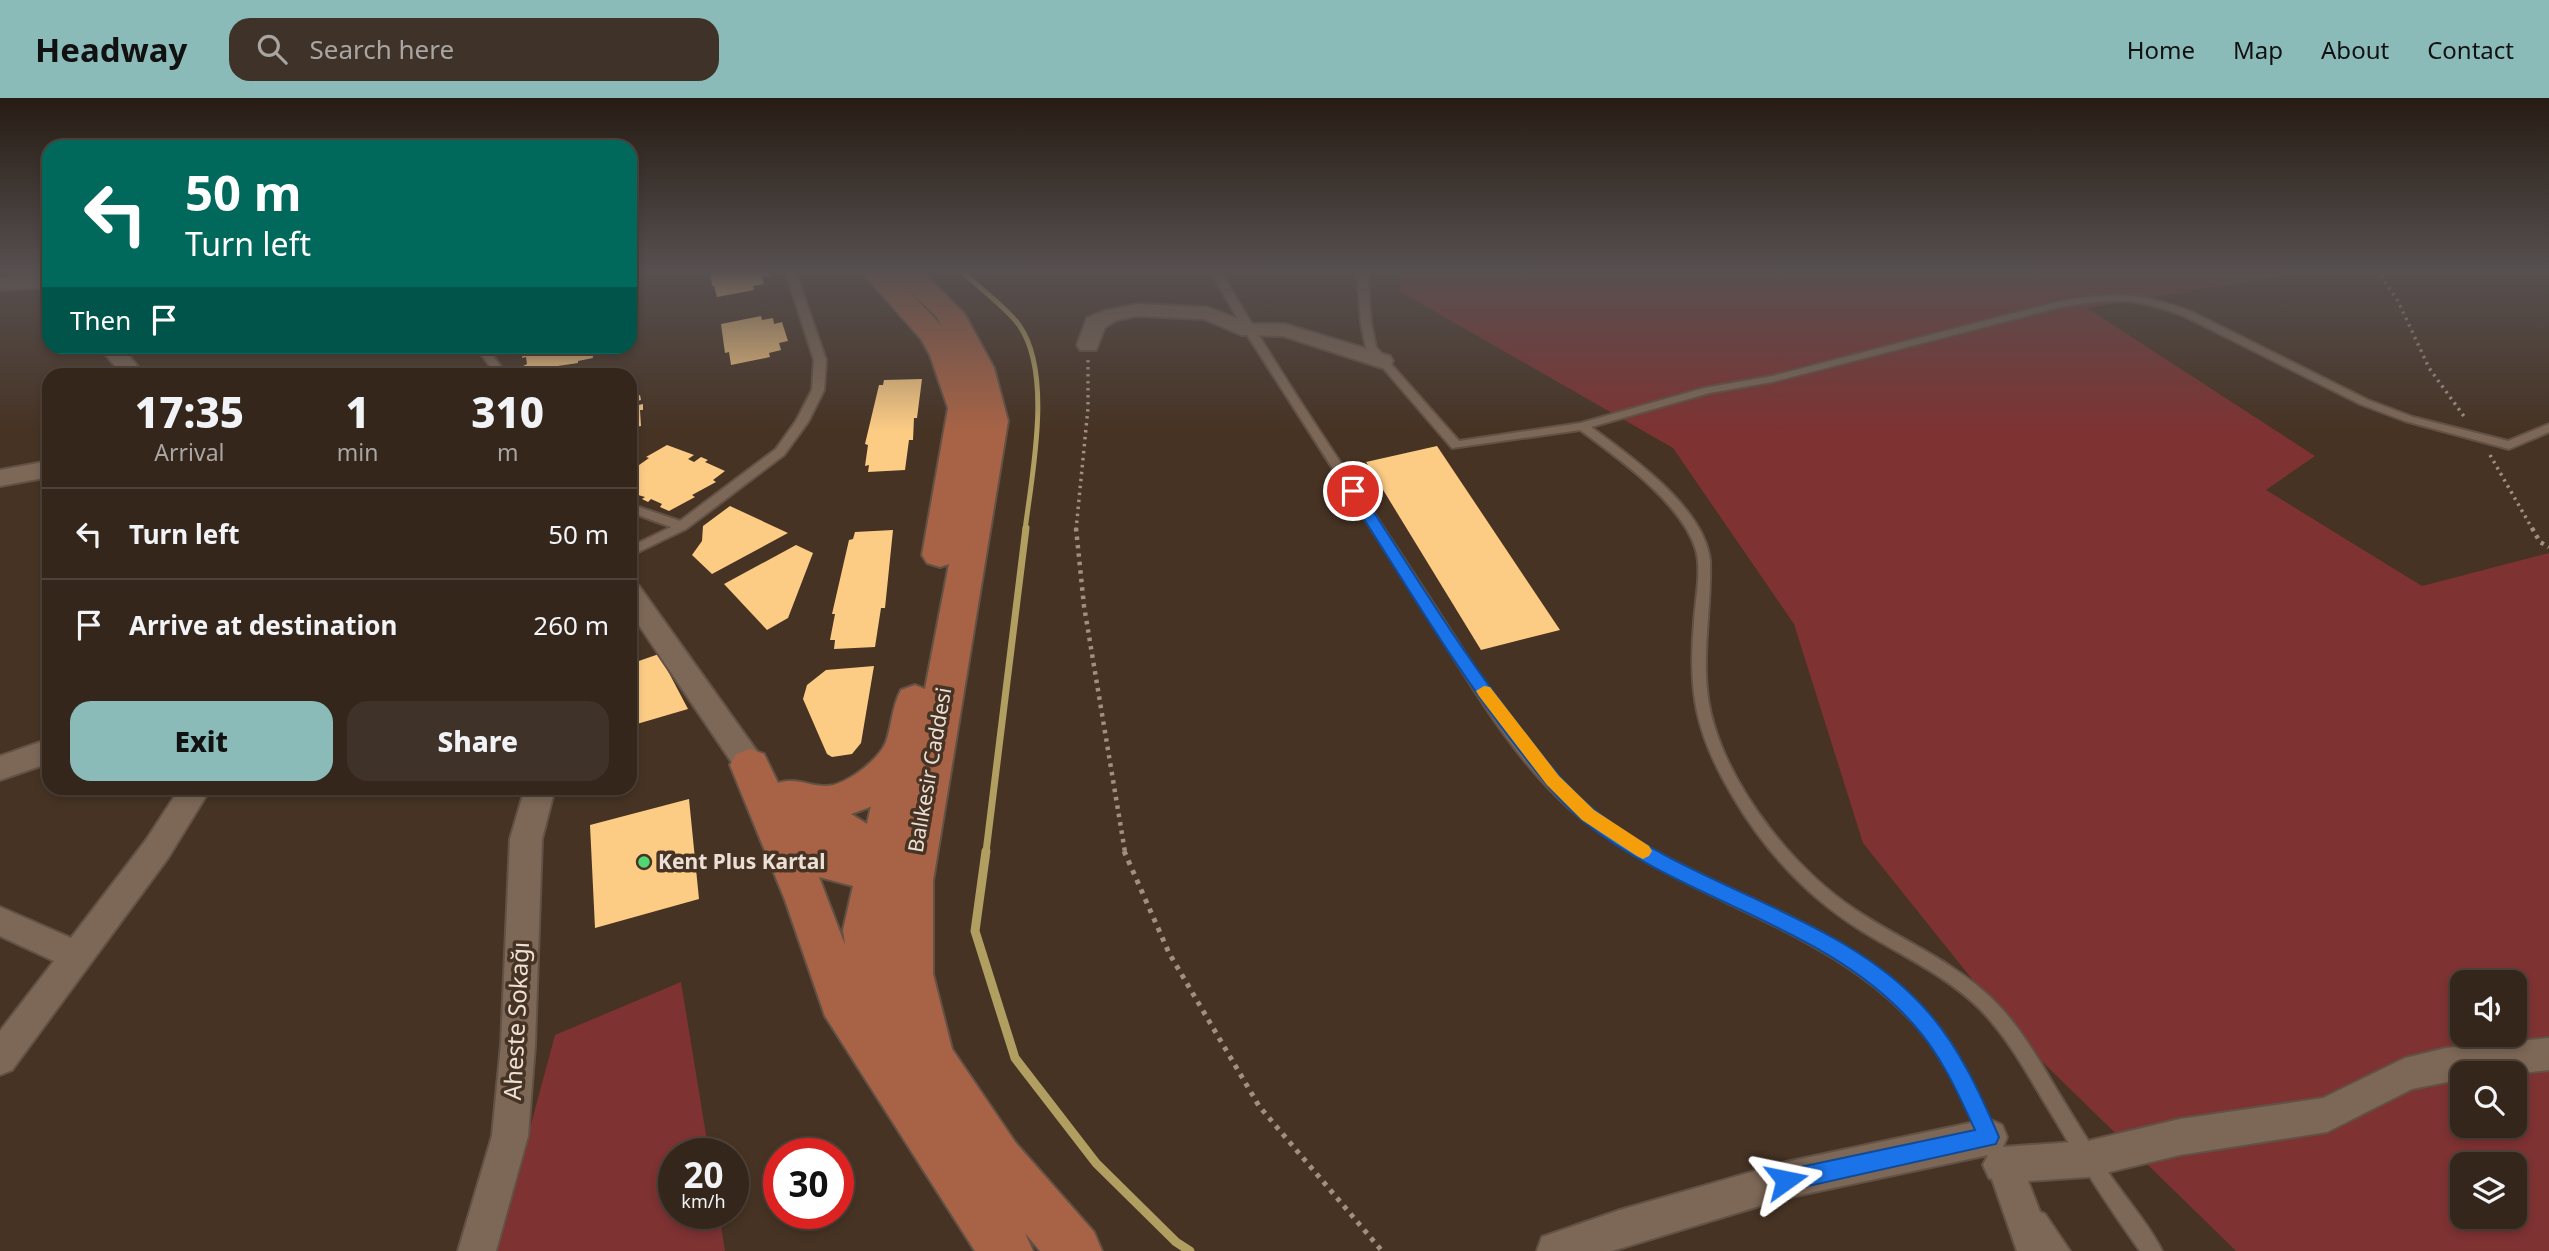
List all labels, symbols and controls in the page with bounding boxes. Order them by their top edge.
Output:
search box [229,18,719,81]
text: Headway [35,27,187,72]
icon: search [253,30,291,68]
text: Search here [309,31,454,67]
text: Home [2127,33,2195,66]
text: Map [2233,33,2283,66]
text: About [2321,33,2389,66]
text: Contact [2427,33,2514,66]
text: 50 m [185,159,302,225]
icon: left [70,168,161,259]
text: Turn left [185,222,311,265]
icon: arrive [145,301,183,339]
text: Then [70,302,131,338]
text: 17:35 [135,383,244,440]
text: 1 [345,383,370,440]
text: 310 [471,383,544,440]
text: Arrival [154,436,224,468]
text: min [337,436,378,468]
text: m [497,436,518,468]
pin [1323,461,1383,521]
icon: arrive [1334,472,1372,510]
icon: left [70,515,108,553]
text: Turn left [129,516,240,552]
text: 50 m [548,516,609,552]
icon: arrive [70,606,108,644]
text: Arrive at destination [129,607,398,643]
text: 260 m [533,607,609,643]
street label: Balıkesir Caddesi [901,685,957,855]
button: Exit [70,701,333,781]
button: Share [347,701,609,781]
place label: Kent Plus Kartal [658,847,826,875]
marker: Kent Plus Kartal [636,854,652,870]
street label: Aheste Sokağı [495,941,536,1101]
map controls [2450,970,2527,1229]
button: sound [2450,970,2527,1047]
button: search [2450,1061,2527,1138]
speed limit sign: 30 [763,1138,854,1229]
position arrow [1749,1143,1823,1217]
text: 20 [683,1151,724,1198]
button: layers [2450,1152,2527,1229]
text: km/h [681,1189,726,1213]

